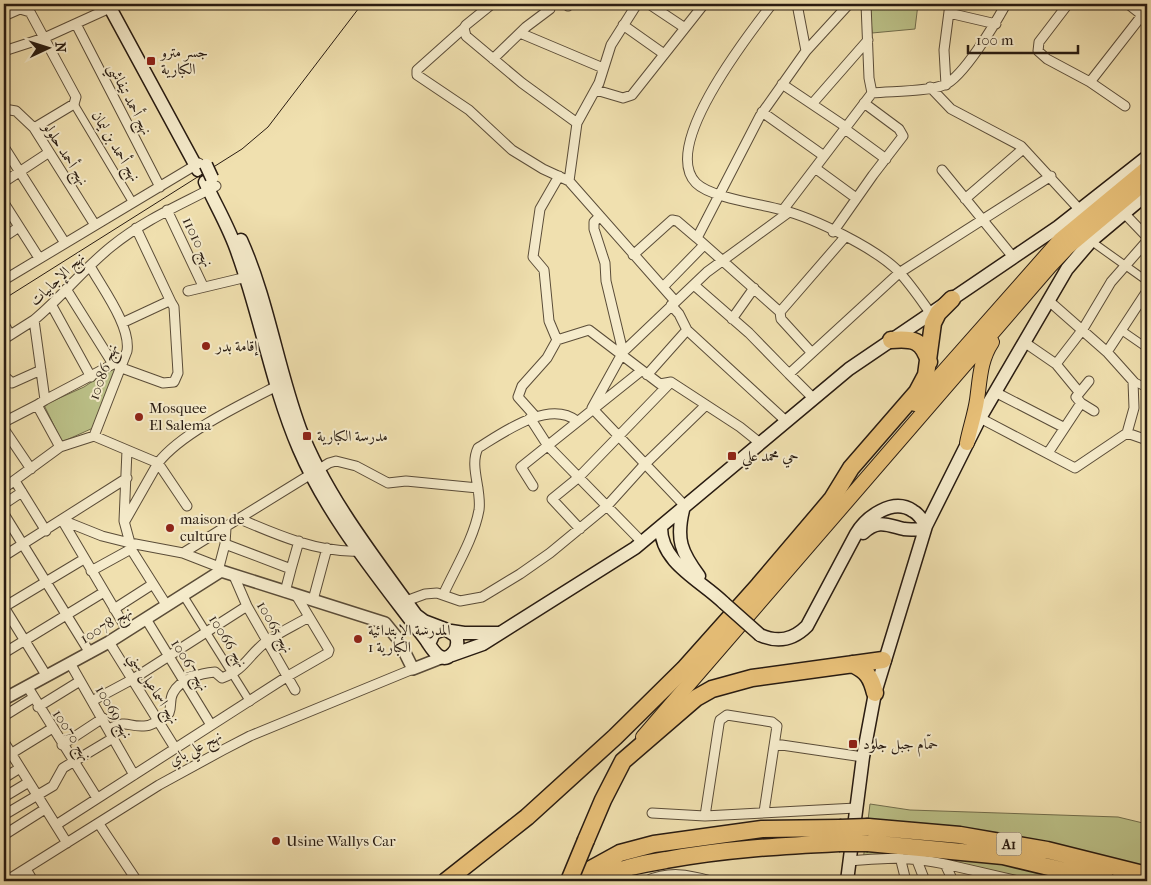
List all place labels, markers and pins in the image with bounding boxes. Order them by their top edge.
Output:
place label: جسر مترو الكبارية [159,43,208,78]
marker: جسر مترو الكبارية [145,55,157,67]
place label: إقامة بدر [214,337,259,356]
marker: إقامة بدر [200,340,212,352]
place label: Mosquee El Salema [149,399,212,434]
marker: Mosquee El Salema [133,411,145,423]
place label: مدرسة الكبارية [317,427,388,445]
marker: مدرسة الكبارية [301,430,313,442]
place label: حي محمد علي [742,447,799,470]
marker: حي محمد علي [726,450,738,462]
place label: maison de culture [180,510,245,545]
marker: maison de culture [164,522,176,534]
place label: المدرسة الإبتدائية الكبارية 1 [368,621,450,656]
marker: المدرسة الإبتدائية الكبارية 1 [352,633,364,645]
place label: حمّام جبل جلود [863,733,938,757]
marker: حمّام جبل جلود [847,738,859,750]
place label: Usine Wallys Car [286,832,396,850]
marker: Usine Wallys Car [270,835,282,847]

